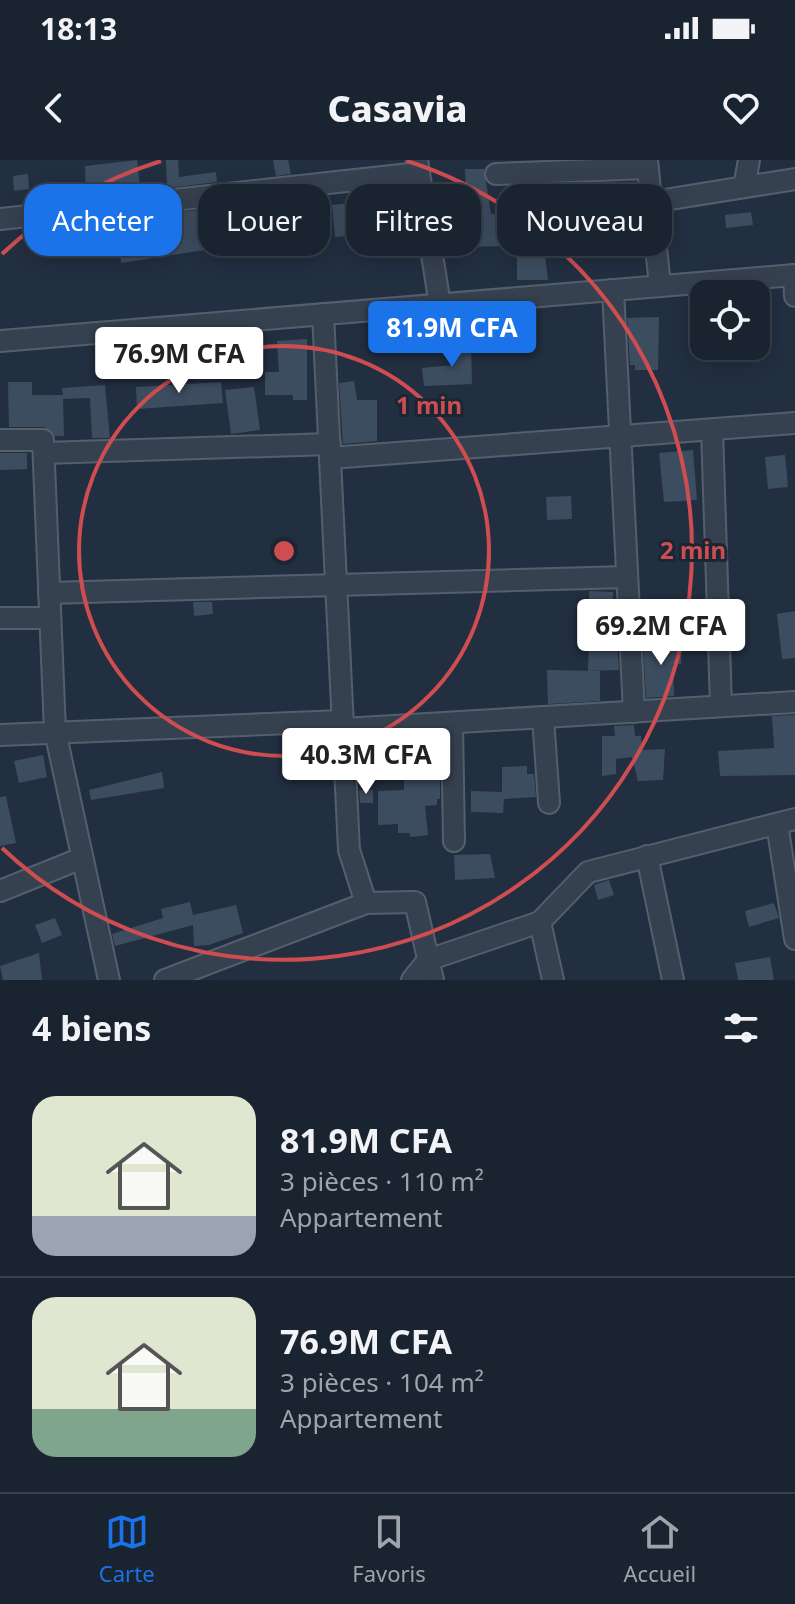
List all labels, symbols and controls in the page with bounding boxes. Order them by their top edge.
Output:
text: 18:13 [40,8,117,49]
text: Casavia [328,84,467,133]
icon: back [32,86,76,130]
icon: heart [719,86,763,130]
chip: Acheter [24,184,182,256]
chip: Louer [198,184,330,256]
chip: Filtres [346,184,481,256]
chip: Nouveau [497,184,672,256]
map controls [690,280,770,360]
button: locate [690,280,770,360]
pin: 81.9M CFA [360,301,544,369]
text: 81.9M CFA [386,309,518,345]
pin: 76.9M CFA [87,327,271,395]
text: 76.9M CFA [113,335,245,371]
text: 1 min [396,388,462,421]
text: 2 min [660,533,726,566]
centre of rings [270,537,298,565]
pin: 69.2M CFA [569,599,753,667]
text: 69.2M CFA [595,607,727,643]
pin: 40.3M CFA [274,728,458,796]
text: 40.3M CFA [300,736,432,772]
text: 4 biens [32,1005,151,1051]
icon: filters [719,1006,763,1050]
text: 81.9M CFA [280,1117,452,1163]
icon: home [96,1128,192,1224]
text: 3 pièces · 110 m² [280,1163,484,1199]
text: Appartement [280,1199,442,1235]
text: 76.9M CFA [280,1318,452,1364]
icon: home [96,1329,192,1425]
text: 3 pièces · 104 m² [280,1364,484,1400]
text: Appartement [280,1400,442,1436]
tab: Carte [99,1510,155,1588]
tab: Favoris [352,1510,426,1588]
tab: Accueil [624,1510,696,1588]

